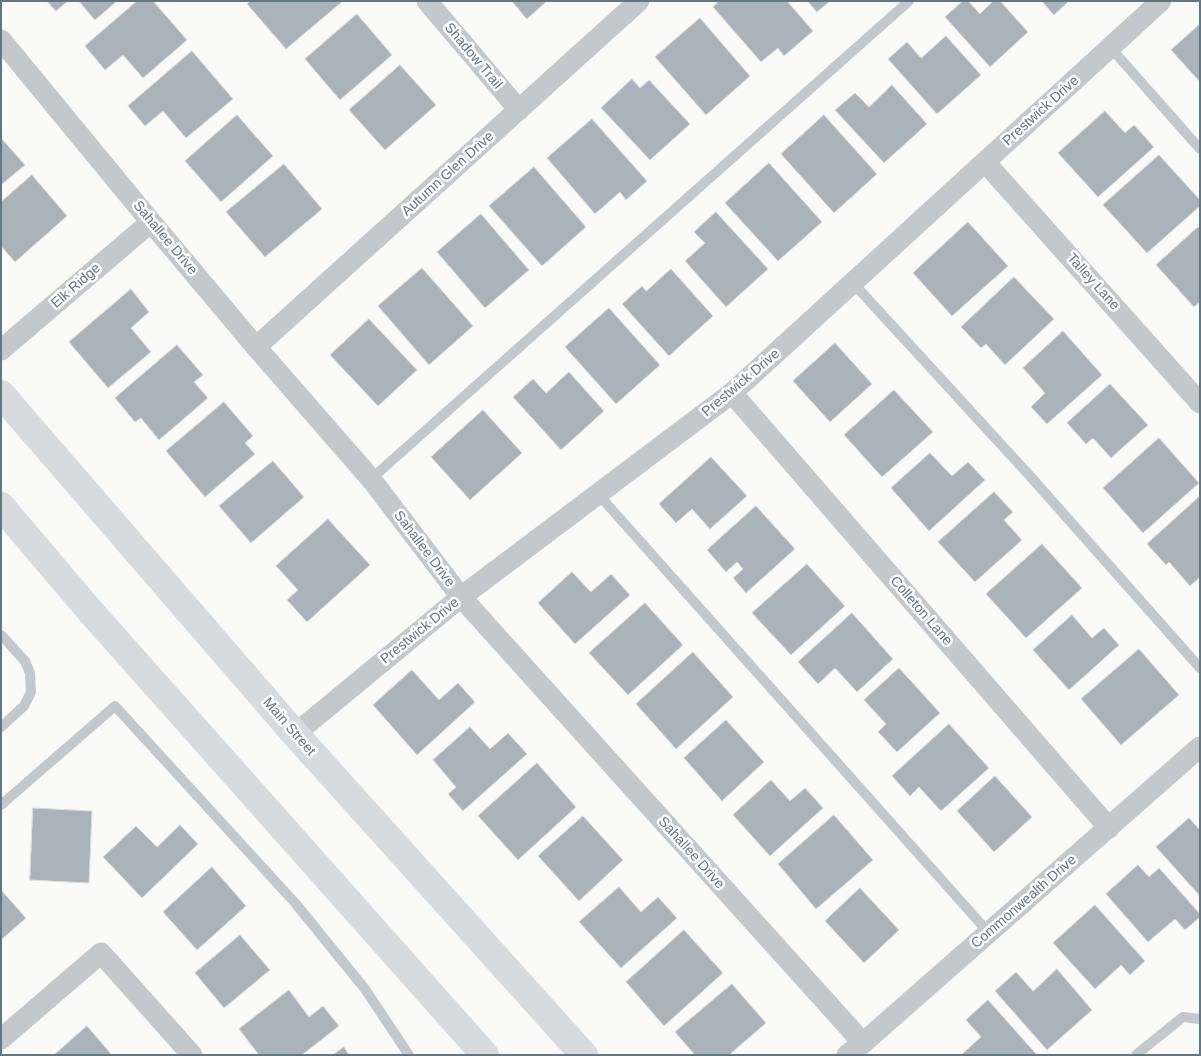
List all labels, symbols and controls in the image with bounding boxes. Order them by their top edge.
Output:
street label: Shadow Trail [440,20,506,92]
street label: Prestwick Drive [1000,72,1082,150]
street label: Autumn Glen Drive [398,128,498,220]
street label: Sahallee Drive [129,198,201,278]
street label: Talley Lane [1063,250,1123,314]
street label: Elk Ridge [48,260,104,312]
street label: Prestwick Drive [699,346,783,420]
street label: Sahallee Drive [390,508,458,590]
street label: Colleton Lane [886,573,956,649]
street label: Prestwick Drive [377,594,463,668]
street label: Main Street [259,694,319,760]
street label: Sahallee Drive [654,814,728,892]
street label: Commonwealth Drive [968,852,1080,952]

